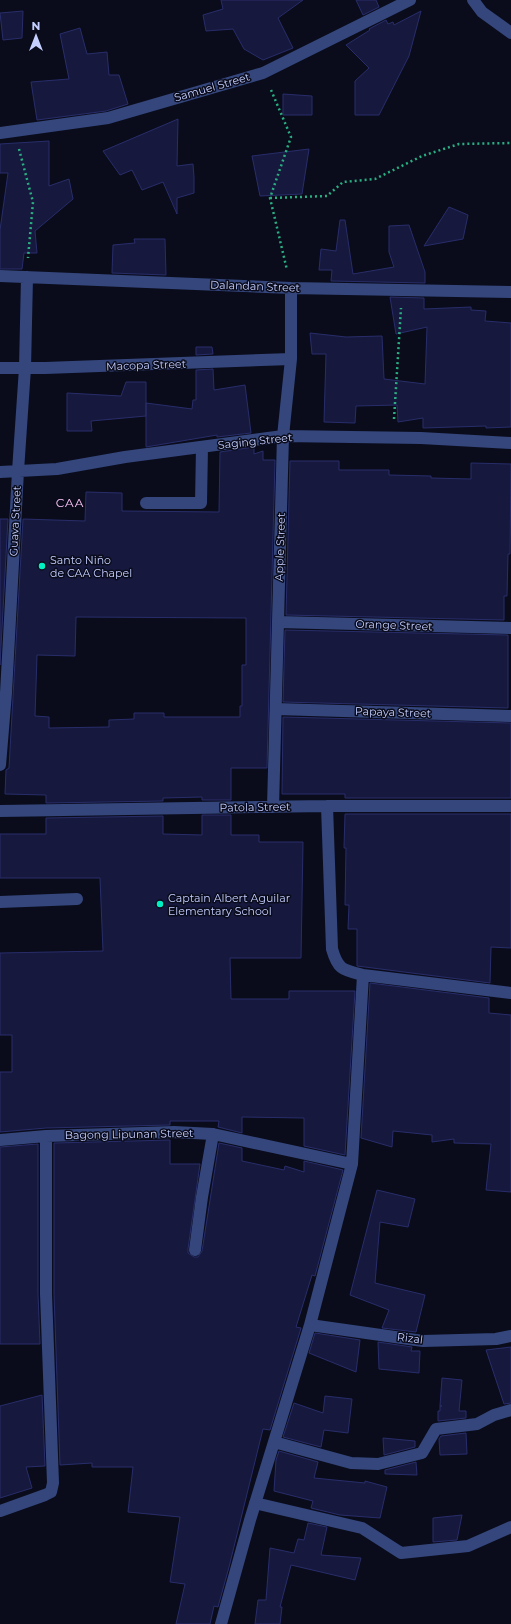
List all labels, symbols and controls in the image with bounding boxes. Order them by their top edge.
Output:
north arrow [16,16,56,56]
text: N [32,19,40,33]
street label: Samuel Street [173,69,252,104]
street label: Dalandan Street [210,277,301,295]
street label: Macopa Street [106,357,187,373]
street label: Saging Street [217,430,293,452]
street label: Guava Street [6,485,24,557]
district label: CAA [56,495,84,510]
street label: Apple Street [272,512,288,581]
place label: Santo Niño de CAA Chapel [50,553,132,580]
marker: Santo Niño de CAA Chapel [37,561,47,571]
street label: Orange Street [355,617,433,633]
street label: Papaya Street [355,704,432,720]
street label: Patola Street [219,799,291,815]
place label: Captain Albert Aguilar Elementary School [168,891,290,918]
marker: Captain Albert Aguilar Elementary School [155,899,165,909]
street label: Bagong Lipunan Street [64,1126,194,1142]
street label: Rizal [396,1329,424,1347]

